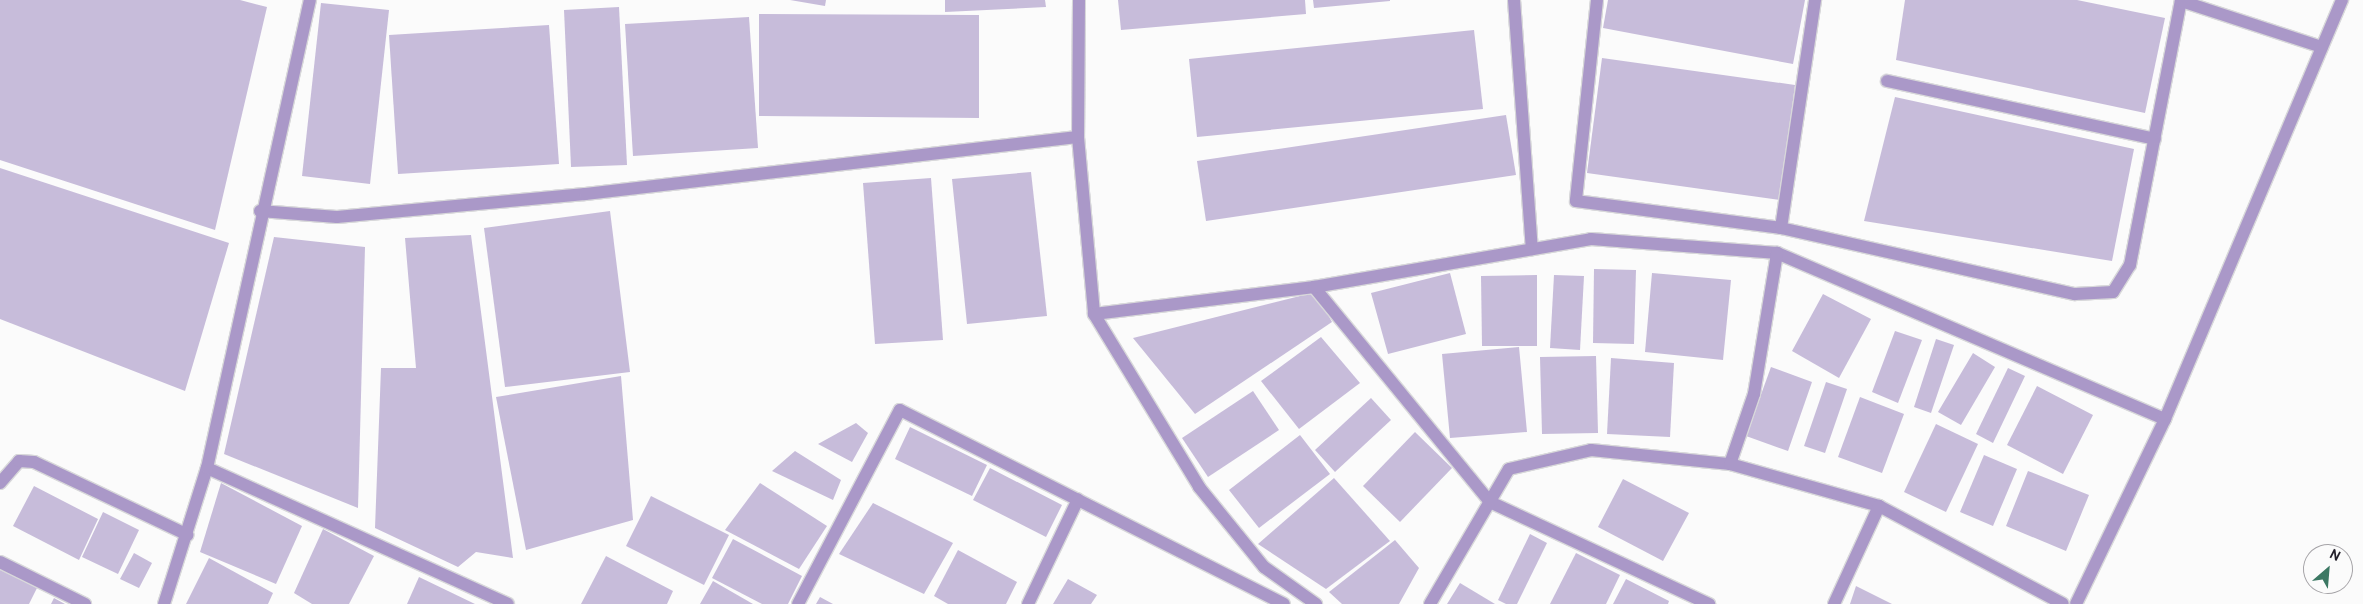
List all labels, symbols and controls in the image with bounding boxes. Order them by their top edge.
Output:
north arrow [2303,544,2353,594]
text: N [2326,546,2343,566]

